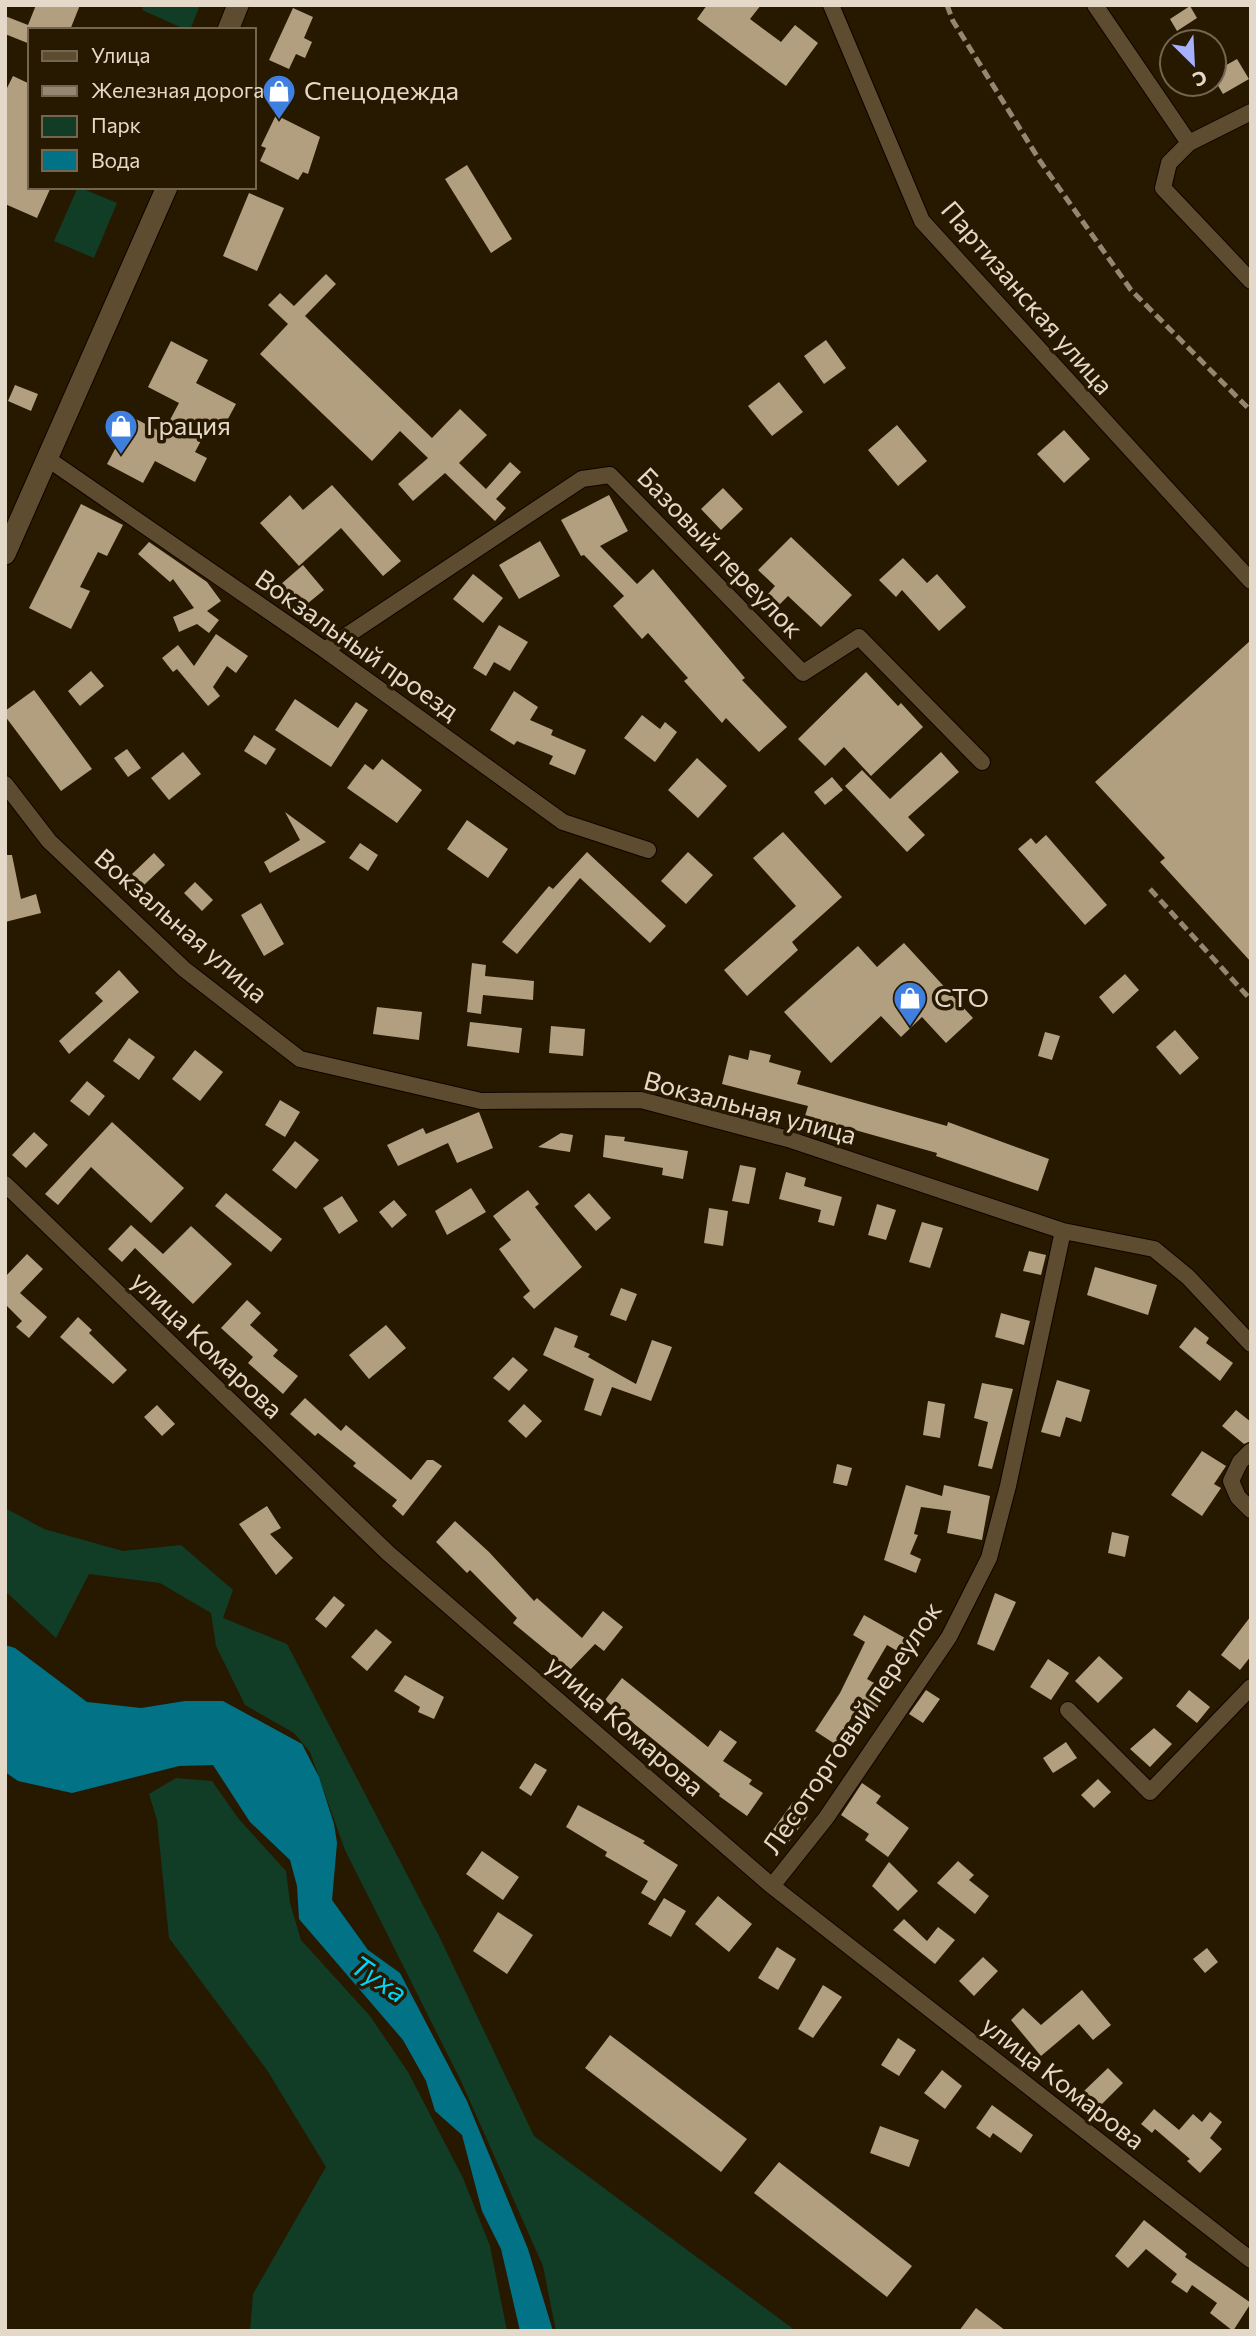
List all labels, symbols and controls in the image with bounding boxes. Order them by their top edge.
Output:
legend [28,28,256,189]
north arrow [1158,28,1228,98]
text: Улица [91,42,150,67]
text: С [1190,66,1211,92]
shop icon: Спецодежда [260,72,298,121]
place label: Спецодежда [304,74,459,105]
text: Железная дорога [91,77,264,102]
text: Парк [91,112,141,137]
text: Вода [91,147,140,172]
street label: Партизанская улица [936,194,1120,400]
shop icon: Грация [102,407,140,456]
place label: Грация [146,409,231,440]
street label: Базовый переулок [632,460,810,644]
street label: Вокзальный проезд [250,562,466,726]
street label: Вокзальная улица [89,841,275,1008]
shop icon: СТО [891,979,929,1028]
place label: СТО [934,981,989,1012]
street label: Вокзальная улица [641,1063,860,1150]
street label: улица Комарова [126,1264,290,1424]
street label: Лесоторговый переулок [755,1595,947,1859]
street label: улица Комарова [541,1648,711,1802]
water label: Туха [345,1947,414,2009]
street label: улица Комарова [976,2009,1152,2155]

